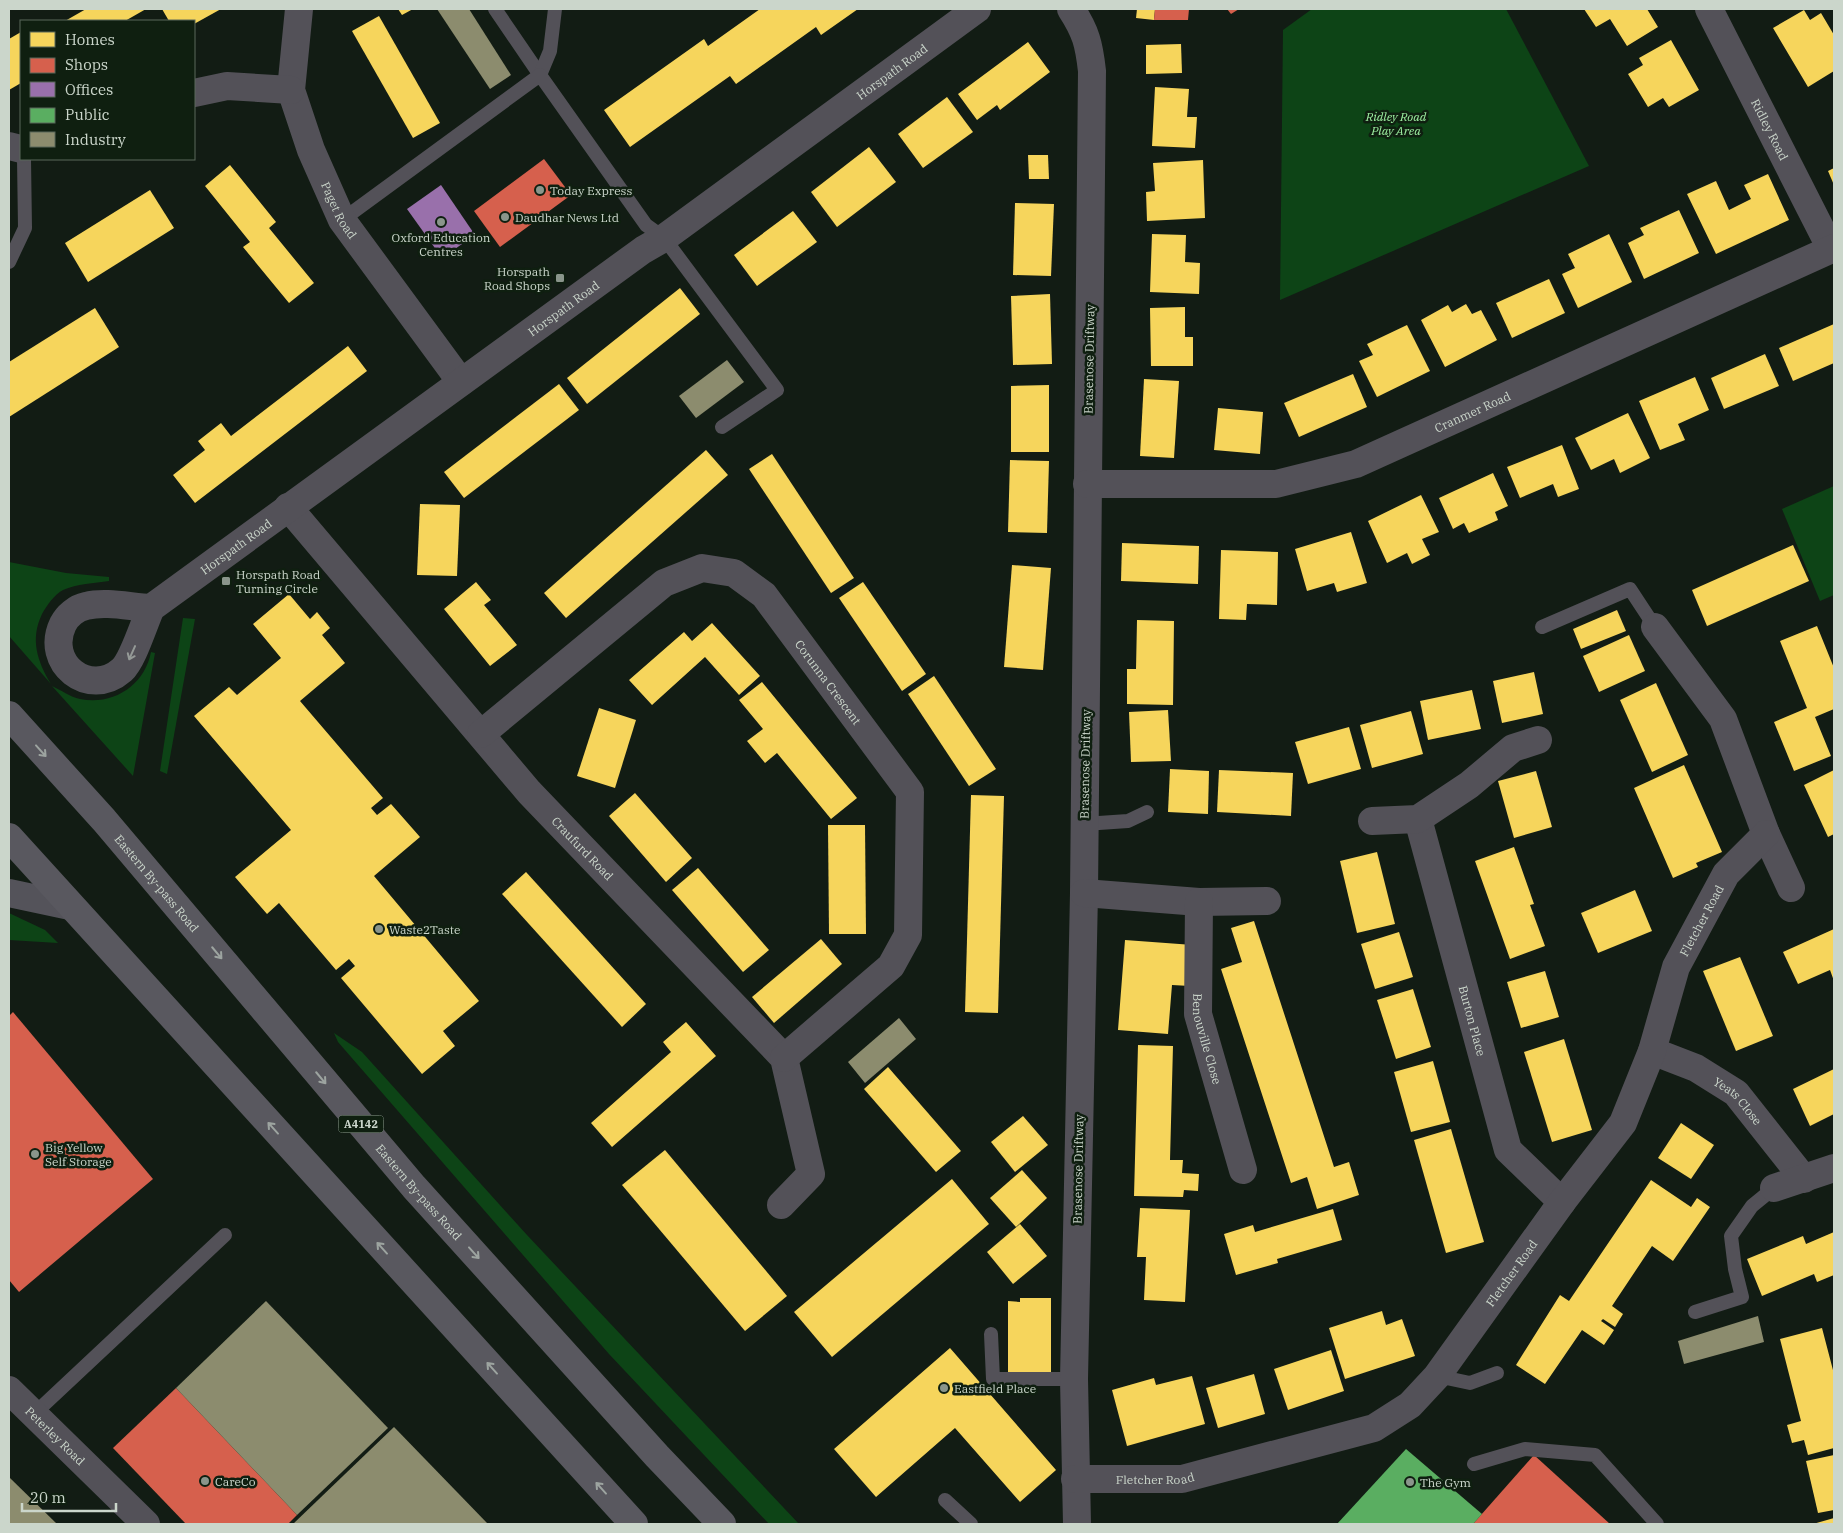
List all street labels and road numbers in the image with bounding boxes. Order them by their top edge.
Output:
street label: Horspath Road [853,40,930,102]
street label: Ridley Road [1748,96,1792,163]
street label: Paget Road [318,179,360,241]
street label: Horspath Road [525,277,602,339]
street label: Brasenose Driftway [1081,303,1097,414]
street label: Cranmer Road [1432,388,1513,435]
street label: Horspath Road [197,515,274,577]
street label: Corunna Crescent [792,637,865,727]
street label: Brasenose Driftway [1077,708,1093,819]
street label: Craufurd Road [549,813,617,883]
street label: Eastern By-pass Road [112,831,202,935]
street label: Fletcher Road [1676,882,1726,959]
street label: Burton Place [1456,984,1490,1058]
street label: Benouville Close [1190,993,1225,1086]
street label: Yeats Close [1711,1073,1766,1128]
street label: Brasenose Driftway [1070,1113,1086,1224]
road number: A4142 [338,1116,384,1132]
street label: Eastern By-pass Road [373,1141,465,1243]
street label: Fletcher Road [1482,1237,1540,1309]
street label: Peterley Road [22,1403,88,1468]
street label: Fletcher Road [1116,1469,1196,1487]

